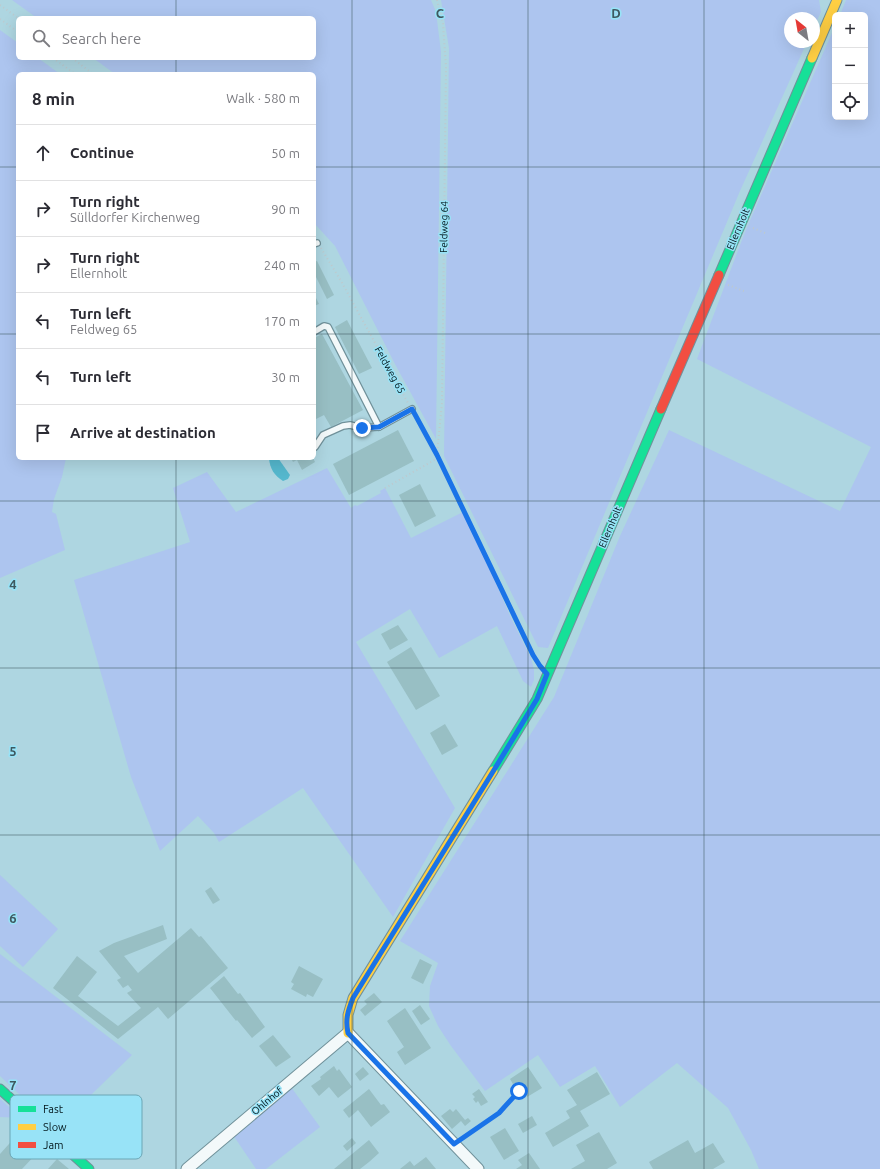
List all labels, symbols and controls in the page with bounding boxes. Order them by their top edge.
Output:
text: C [436,6,445,20]
text: D [611,6,621,20]
north arrow [784,12,820,48]
map controls [832,12,868,120]
button: + [832,12,868,48]
search box [16,16,316,60]
icon: search [30,27,52,49]
text: Search here [62,30,141,47]
button: − [832,48,868,84]
button: locate [832,84,868,120]
text: 8 min [32,89,75,108]
text: Walk · 580 m [226,91,300,105]
icon: ahead [32,142,54,164]
text: Continue [70,144,134,161]
text: 50 m [271,146,300,160]
text: Turn right [70,193,140,210]
icon: right [32,198,54,220]
street label: Feldweg 64 [438,201,450,253]
text: 90 m [271,202,300,216]
street label: Ellernholt [724,207,752,251]
text: Sülldorfer Kirchenweg [70,210,200,224]
text: Turn right [70,249,140,266]
icon: right [32,254,54,276]
text: 240 m [264,258,300,272]
text: Ellernholt [70,266,127,280]
text: Turn left [70,305,131,322]
icon: left [32,310,54,332]
text: 170 m [264,314,300,328]
text: Feldweg 65 [70,322,137,336]
street label: Feldweg 65 [373,345,407,395]
icon: left [32,366,54,388]
text: Turn left [70,368,131,385]
text: 30 m [271,370,300,384]
route end [353,419,371,437]
icon: arrive [32,422,54,444]
text: Arrive at destination [70,424,216,441]
street label: Ellernholt [596,505,624,549]
text: 4 [9,577,17,591]
text: 5 [9,744,17,758]
text: 6 [9,911,17,925]
text: 7 [9,1078,17,1092]
route start [510,1082,528,1100]
street label: Ohlnhof [249,1085,285,1117]
legend [10,1095,142,1159]
text: Fast [43,1103,64,1115]
text: Slow [43,1121,67,1133]
text: Jam [43,1139,64,1151]

